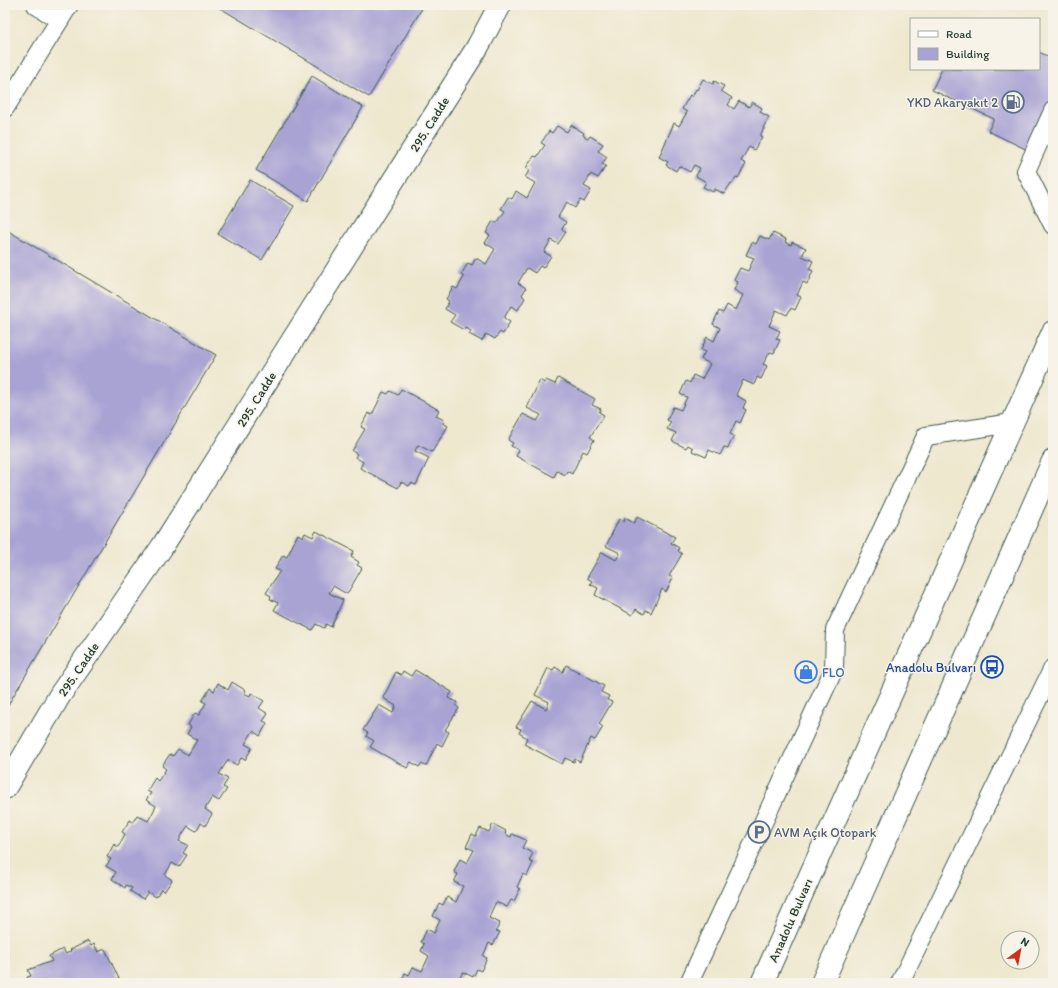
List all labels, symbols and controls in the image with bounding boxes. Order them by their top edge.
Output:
legend [910,18,1040,70]
text: Road [946,27,972,41]
text: Building [946,47,990,61]
fuel station icon: YKD Akaryakıt 2 [1000,89,1026,115]
street label: 295. Cadde [407,94,452,155]
place label: YKD Akaryakıt 2 [907,95,998,110]
street label: 295. Cadde [234,369,279,430]
street label: 295. Cadde [55,639,102,699]
bus stop icon: Anadolu Bulvarı [979,654,1005,680]
shop icon: FLO [793,659,819,685]
place label: Anadolu Bulvarı [886,660,976,675]
place label: FLO [822,665,845,680]
parking icon: AVM Açık Otopark [746,819,772,845]
place label: AVM Açık Otopark [774,825,877,840]
street label: Anadolu Bulvarı [765,876,816,964]
north arrow [1000,930,1040,970]
text: N [1018,934,1032,949]

